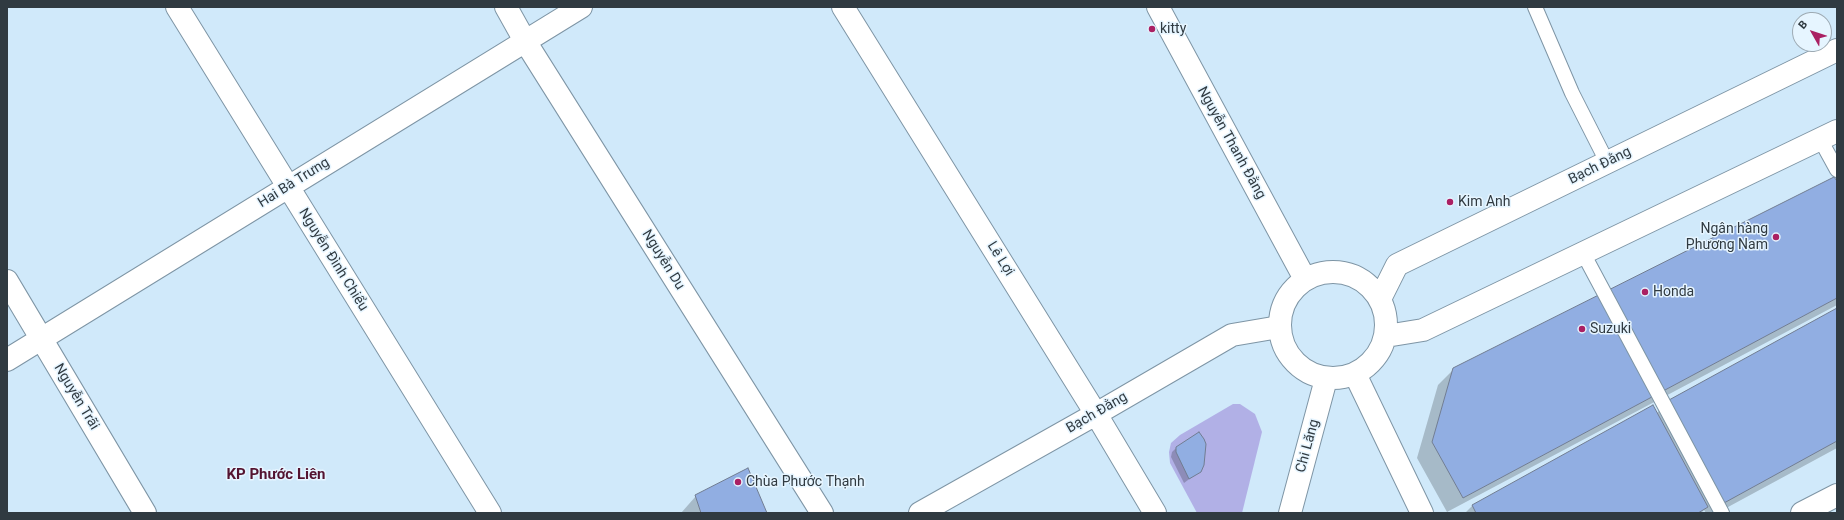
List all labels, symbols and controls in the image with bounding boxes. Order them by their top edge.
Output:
north arrow [1792,12,1832,52]
text: B [1796,18,1810,32]
place label: kitty [1160,21,1186,37]
marker: kitty [1147,24,1157,34]
street label: Nguyễn Thanh Đằng [1193,84,1269,202]
street label: Bạch Đằng [1566,144,1634,188]
street label: Hai Bà Trưng [255,154,333,212]
place label: Kim Anh [1458,194,1511,210]
marker: Kim Anh [1445,197,1455,207]
street label: Nguyễn Đình Chiểu [295,206,371,314]
place label: Ngân hàng Phương Nam [1686,221,1768,254]
street label: Nguyễn Du [638,227,688,293]
marker: Ngân hàng Phương Nam [1771,232,1781,242]
street label: Lê Lợi [983,239,1017,279]
place label: Honda [1653,284,1694,300]
marker: Honda [1640,287,1650,297]
place label: Suzuki [1590,321,1631,337]
marker: Suzuki [1577,324,1587,334]
street label: Nguyễn Trãi [50,361,102,433]
street label: Bạch Đằng [1064,389,1130,437]
street label: Chi Lăng [1293,418,1323,474]
district label: KP Phước Liên [227,466,325,484]
place label: Chùa Phước Thạnh [746,474,865,490]
marker: Chùa Phước Thạnh [733,477,743,487]

